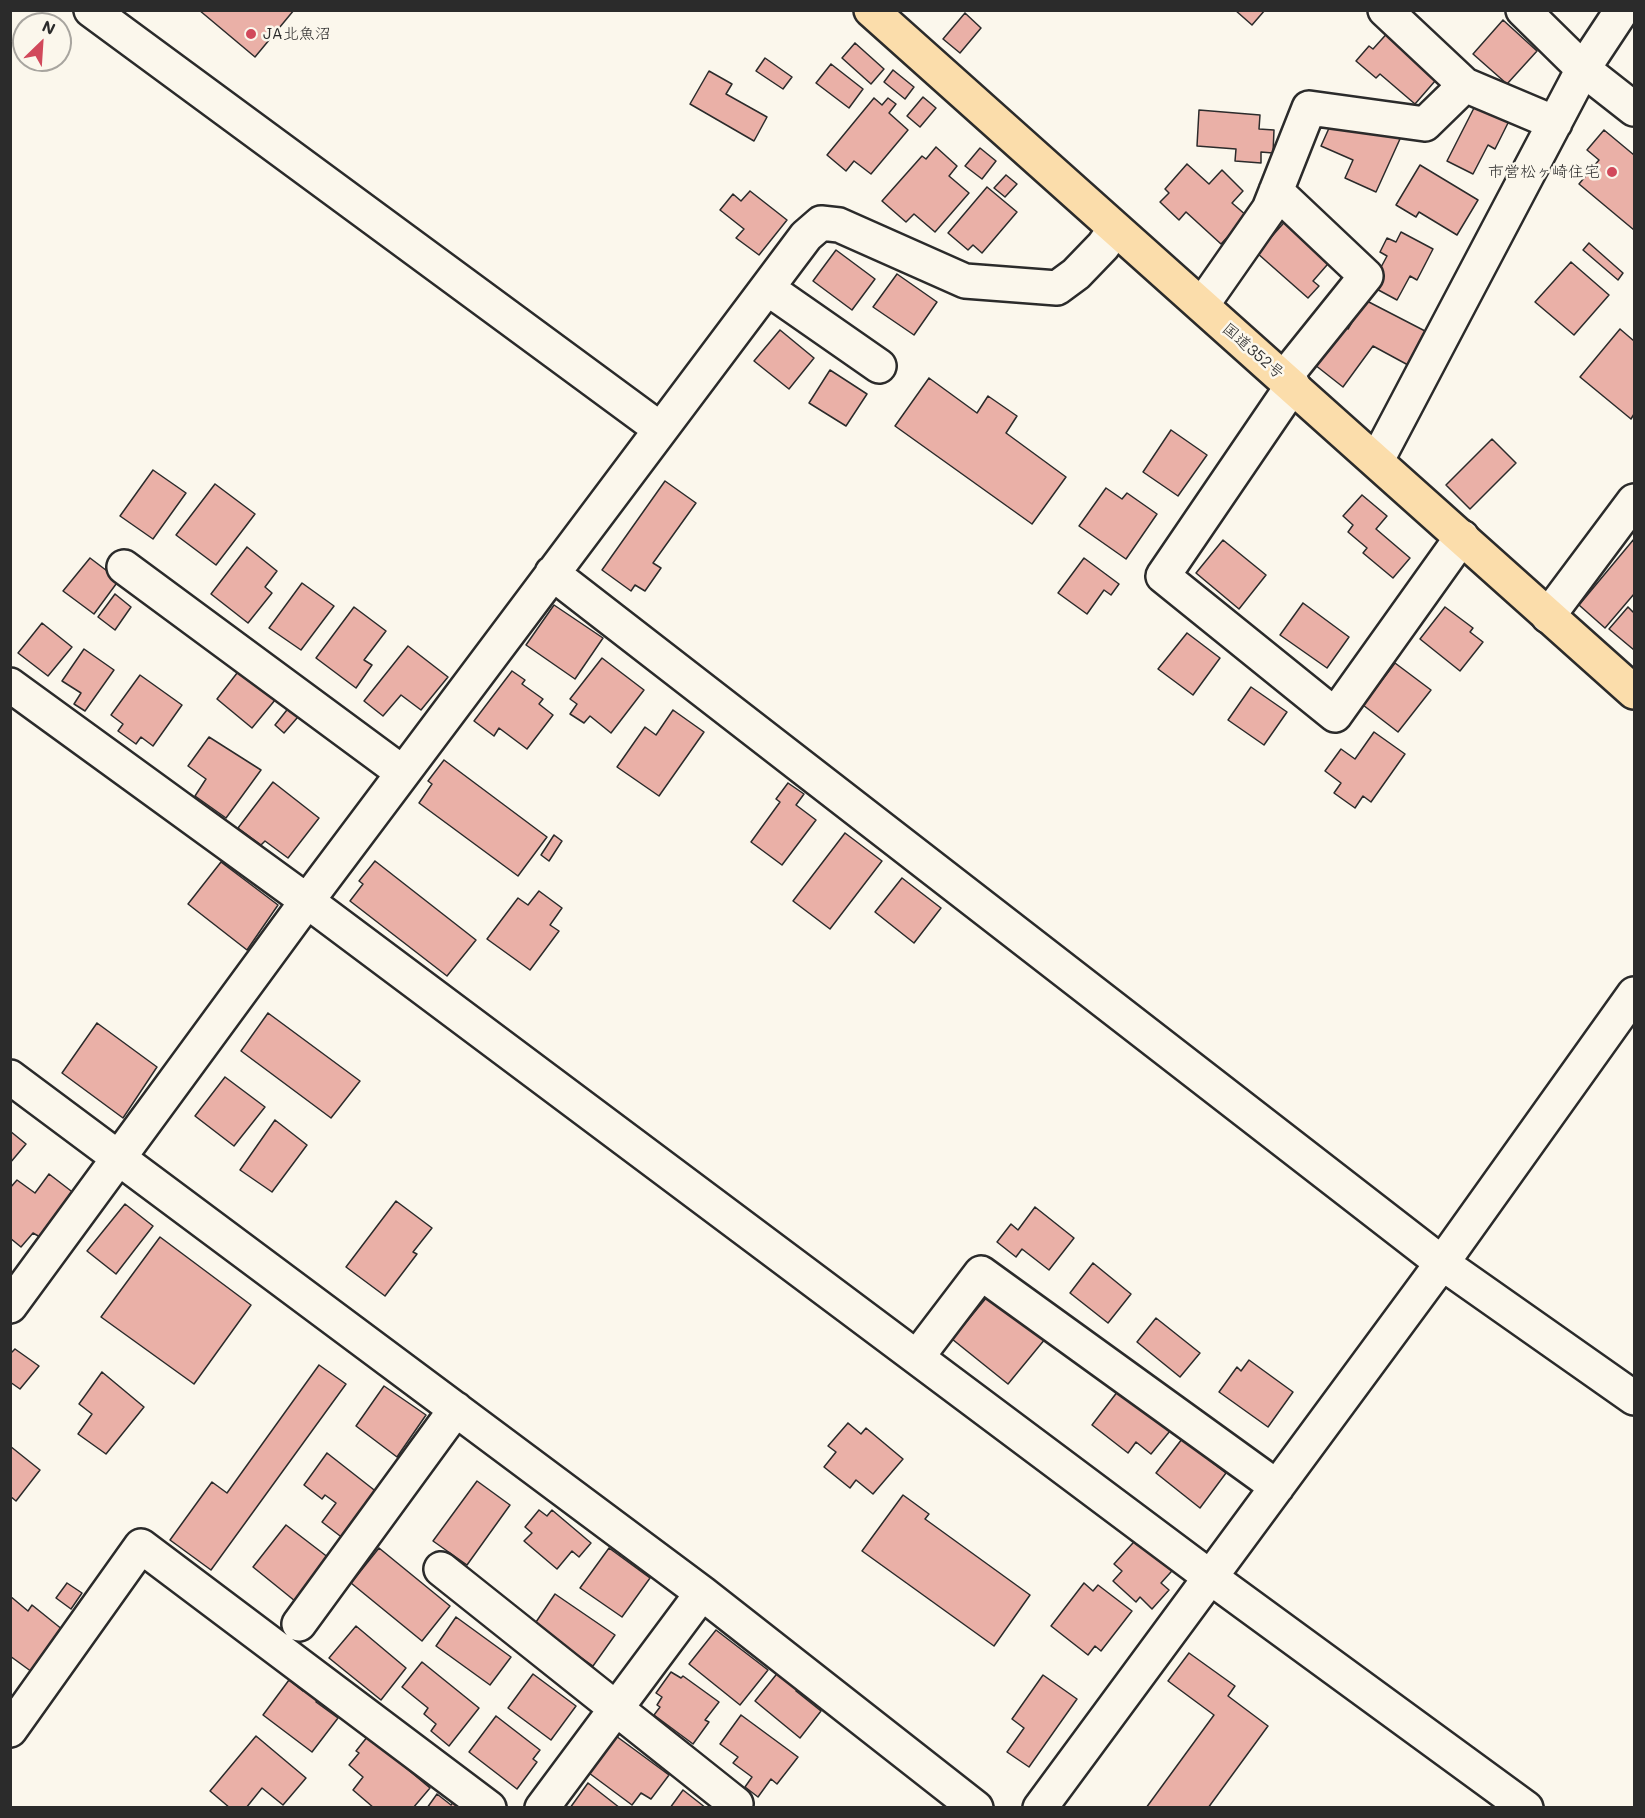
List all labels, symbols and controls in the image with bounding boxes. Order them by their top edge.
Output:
north arrow [12,12,72,72]
text: N [39,15,59,39]
place label: JA北魚沼 [263,24,331,44]
marker: JA北魚沼 [244,27,258,41]
place label: 市営松ヶ崎住宅 [1488,162,1600,182]
marker: 市営松ヶ崎住宅 [1605,165,1619,179]
street label: 国道352号 [1218,319,1288,383]

